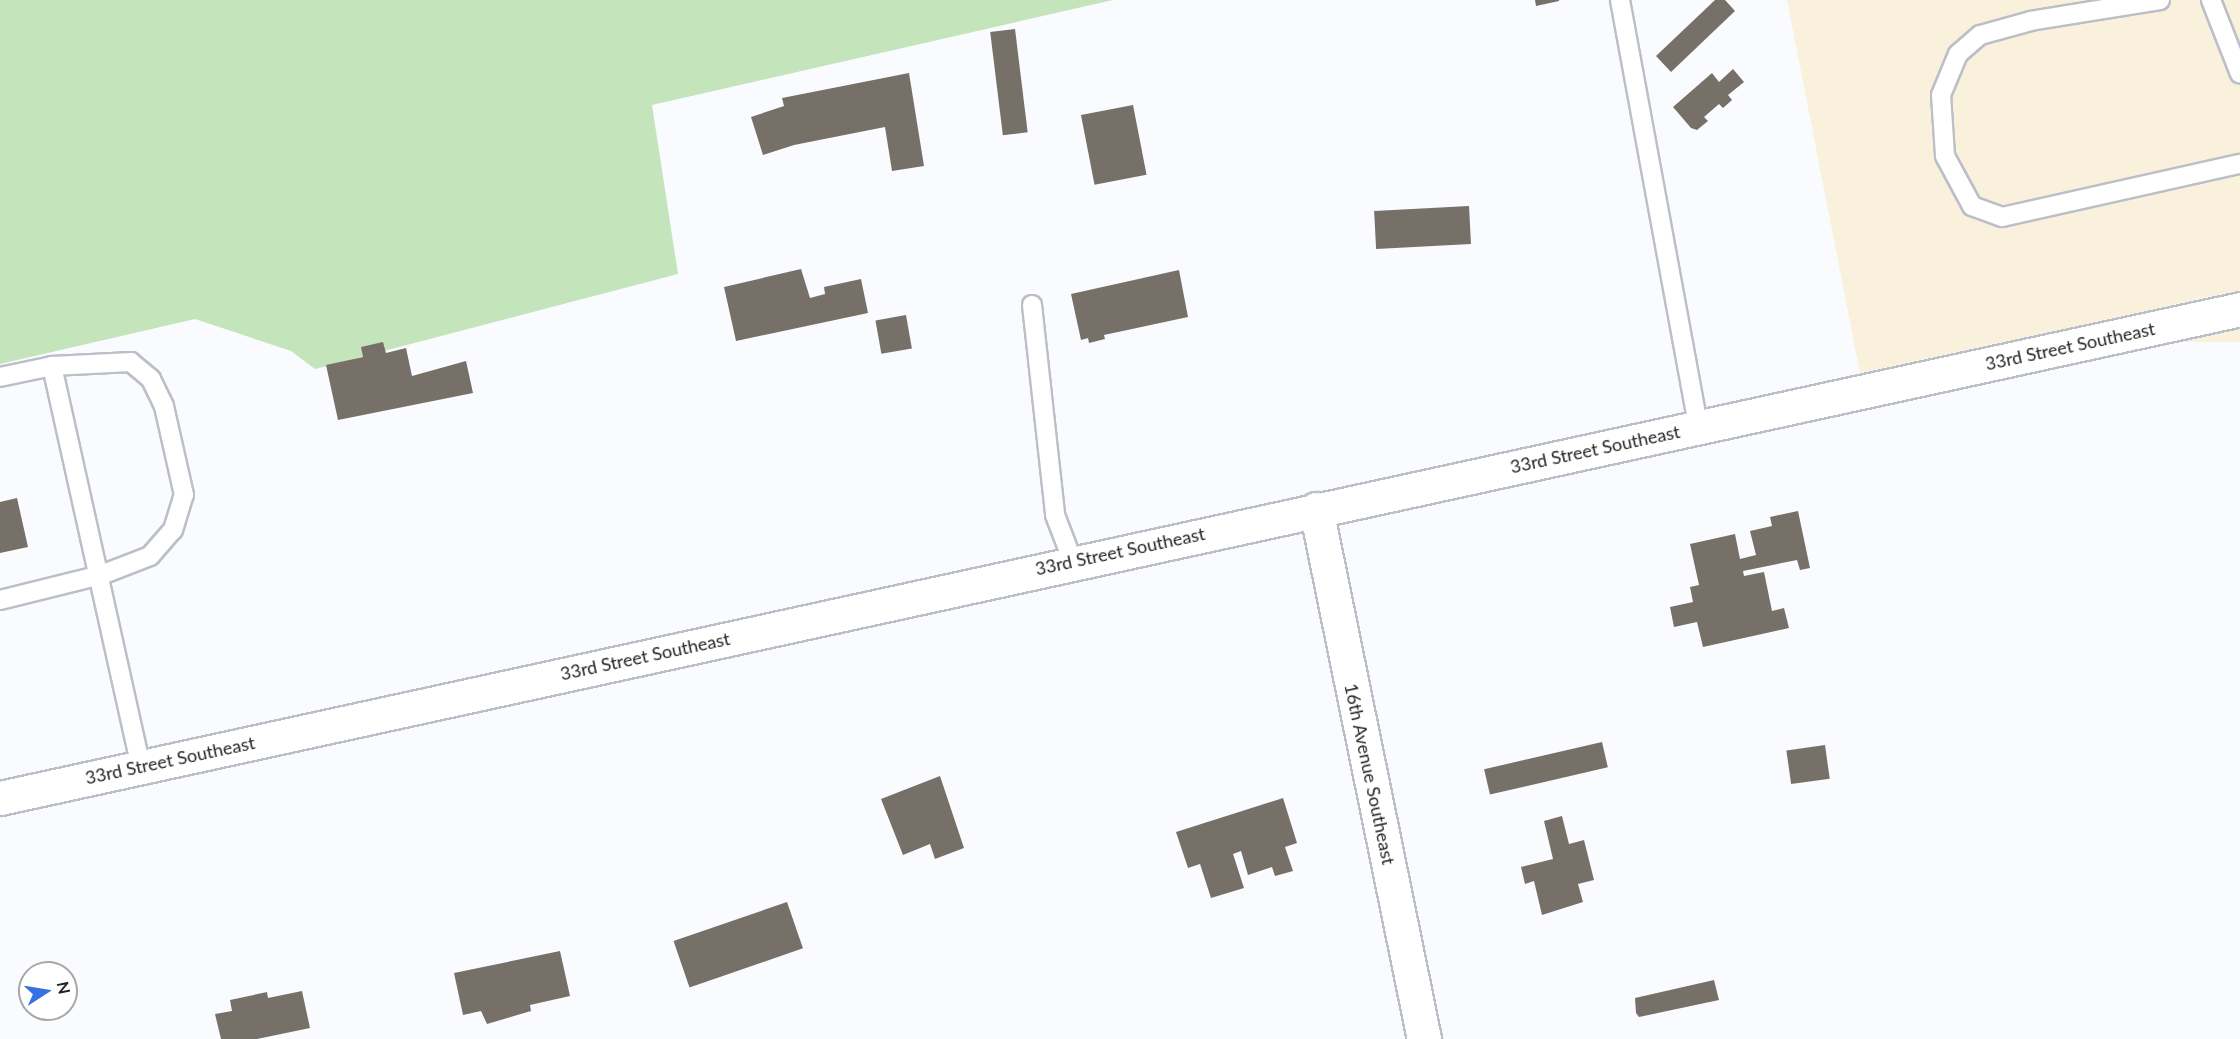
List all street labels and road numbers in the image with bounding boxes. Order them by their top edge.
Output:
street label: 33rd Street Southeast [1983,317,2157,375]
street label: 33rd Street Southeast [1508,420,1682,478]
street label: 33rd Street Southeast [1033,522,1207,580]
street label: 33rd Street Southeast [558,627,732,685]
street label: 16th Avenue Southeast [1340,681,1400,867]
street label: 33rd Street Southeast [83,731,257,789]

